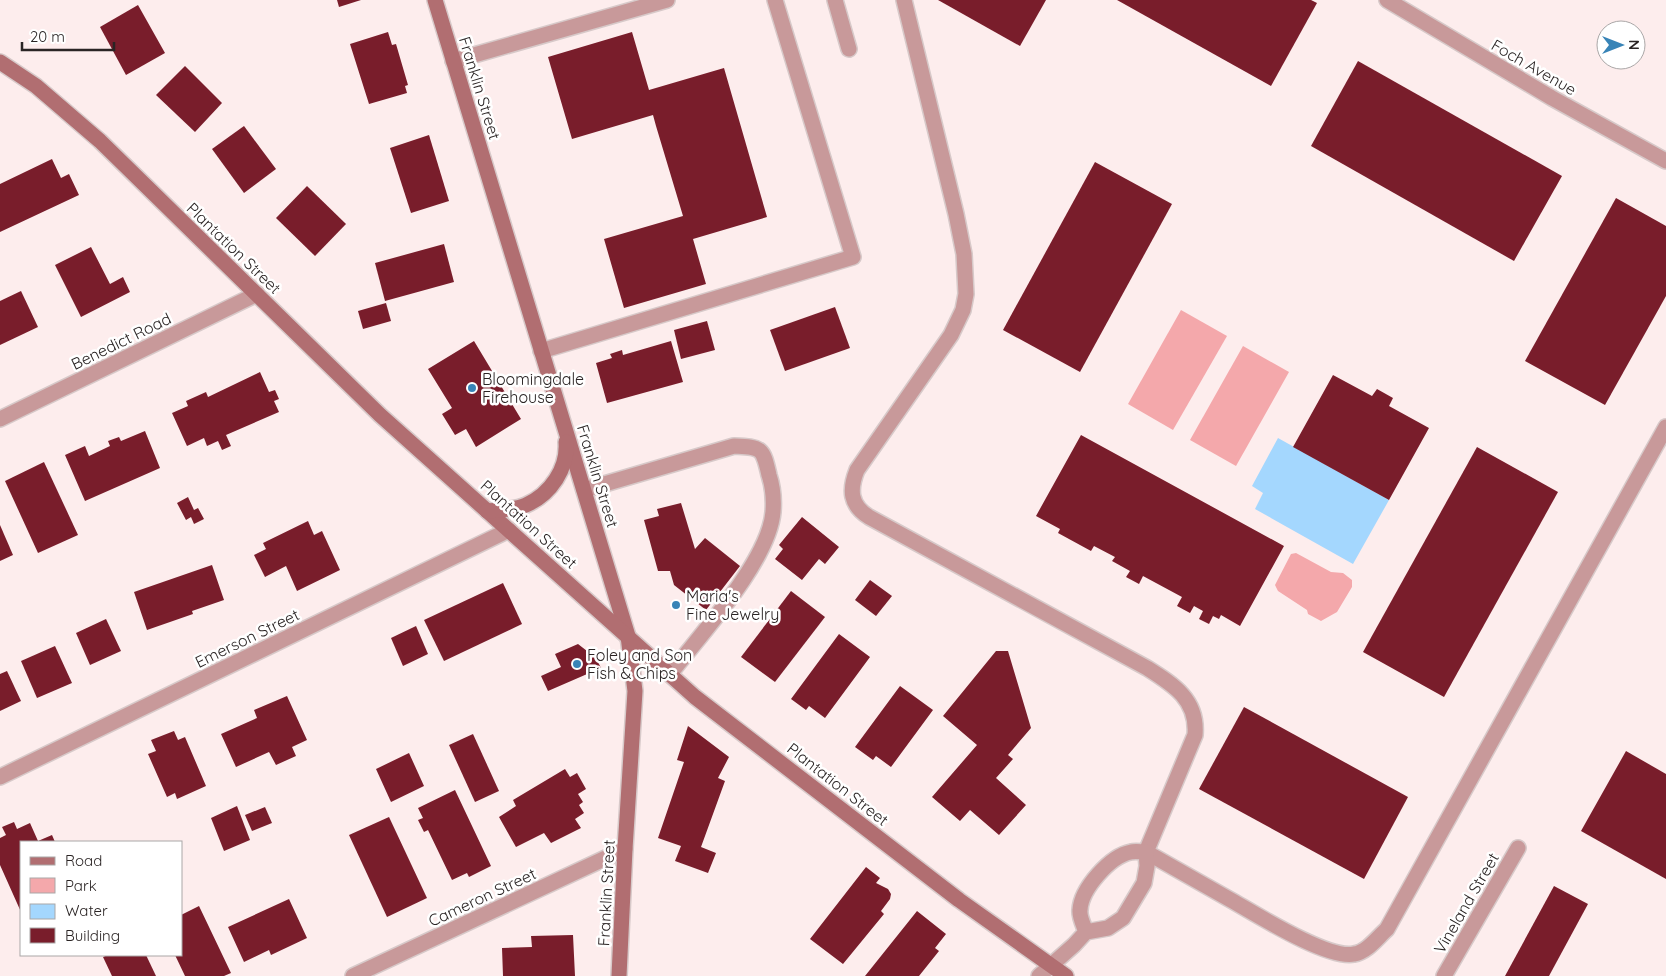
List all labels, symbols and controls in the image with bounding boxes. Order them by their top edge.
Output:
scale bar [22,20,115,52]
north arrow [1596,20,1646,70]
text: 20 m [30,27,65,46]
street label: Franklin Street [455,34,505,142]
street label: Foch Avenue [1488,35,1580,99]
text: N [1625,40,1643,50]
street label: Plantation Street [183,198,285,298]
street label: Benedict Road [68,308,174,374]
place label: Bloomingdale Firehouse [482,369,584,407]
marker: Bloomingdale Firehouse [466,382,478,394]
street label: Franklin Street [573,422,623,530]
street label: Plantation Street [477,475,581,573]
place label: Maria's Fine Jewelry [686,586,779,624]
marker: Maria's Fine Jewelry [670,599,682,611]
street label: Emerson Street [192,604,302,672]
place label: Foley and Son Fish & Chips [587,645,692,683]
marker: Foley and Son Fish & Chips [571,658,583,670]
street label: Plantation Street [783,738,893,830]
street label: Franklin Street [593,839,619,947]
legend [20,841,182,956]
street label: Vineland Street [1429,849,1503,957]
text: Road [65,851,102,870]
street label: Cameron Street [425,863,539,931]
text: Park [65,876,97,895]
text: Water [65,901,108,920]
text: Building [65,926,120,945]

